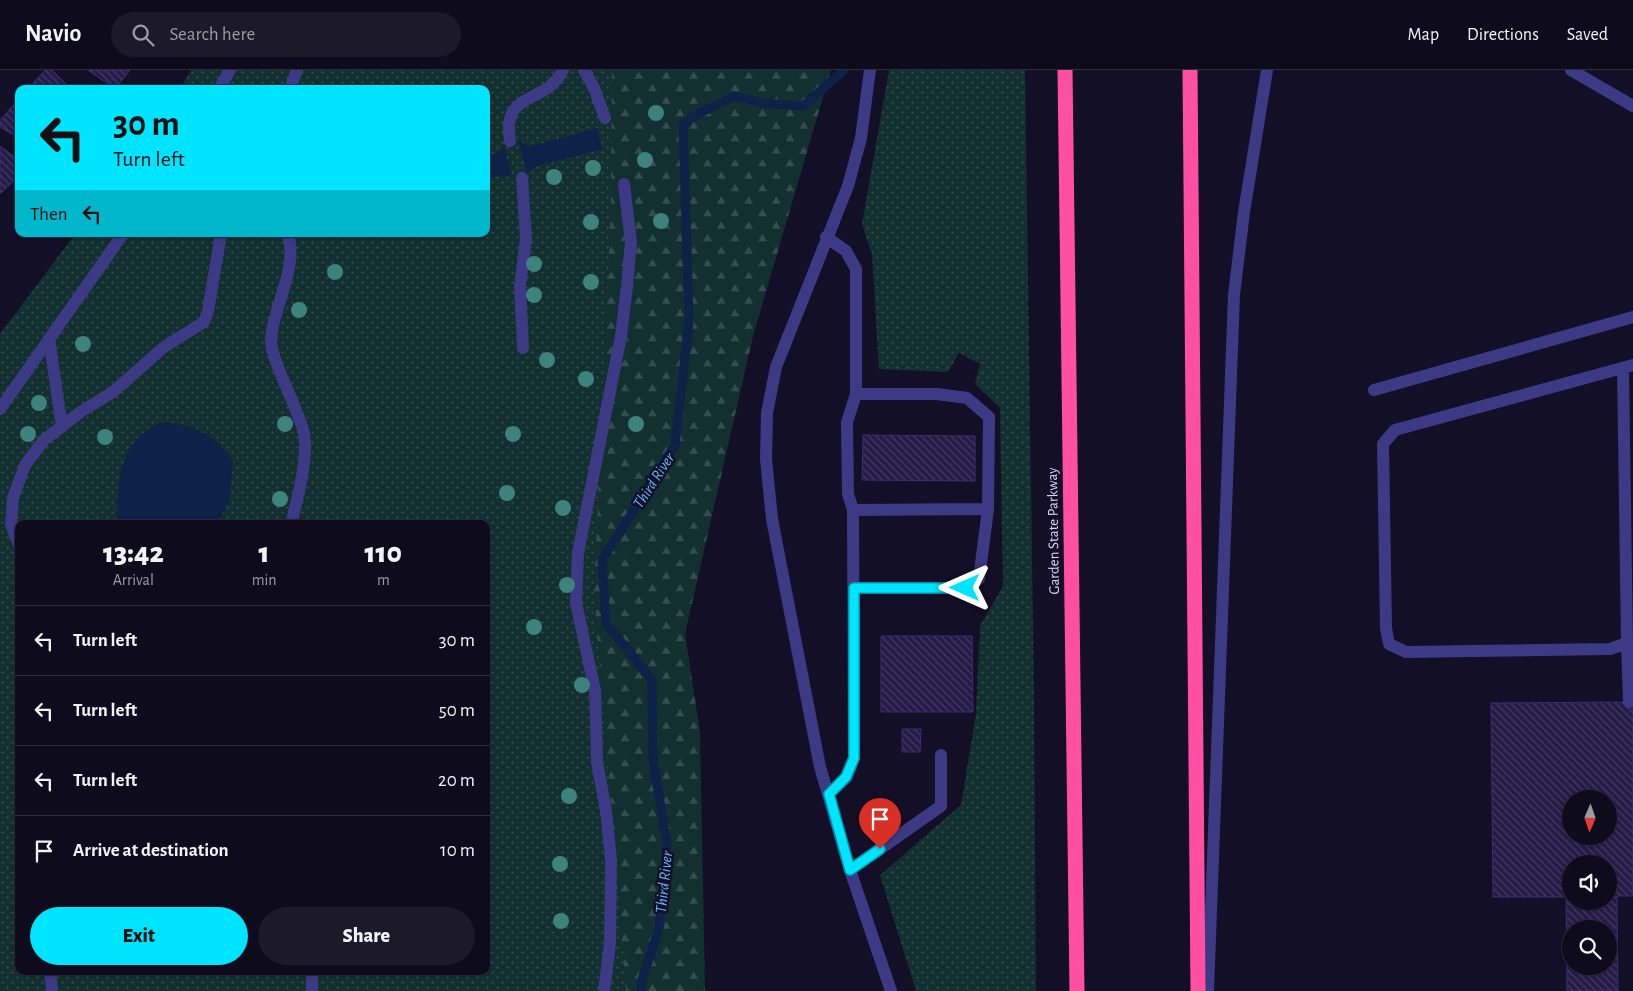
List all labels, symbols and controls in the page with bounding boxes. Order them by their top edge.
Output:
search box [111,12,461,57]
icon: search [129,21,157,49]
text: Navio [25,22,81,46]
text: Search here [169,25,255,44]
text: Map [1408,26,1439,44]
text: Directions [1467,26,1539,44]
text: Saved [1567,26,1608,44]
icon: left [30,105,95,170]
text: 30 m [113,107,180,142]
text: Turn left [113,148,185,170]
icon: left [78,200,106,228]
text: Then [30,205,68,224]
water label: Third River [630,449,678,511]
street label: Garden State Parkway [1045,467,1062,595]
text: 13:42 [103,538,164,568]
text: 1 [259,538,270,568]
text: 110 [364,538,402,568]
position arrow [938,561,990,613]
text: Arrival [113,572,154,588]
text: min [252,572,277,588]
text: m [377,572,390,588]
icon: left [30,627,58,655]
text: Turn left [73,631,137,650]
text: 30 m [439,631,475,650]
icon: left [30,697,58,725]
text: Turn left [73,701,137,720]
text: 50 m [439,701,475,720]
icon: left [30,767,58,795]
text: Turn left [73,771,137,790]
text: 20 m [438,771,475,790]
north arrow [1562,790,1618,845]
map controls [1562,790,1617,975]
pin [859,798,901,849]
icon: arrive [866,805,894,833]
icon: arrive [30,837,58,865]
text: Arrive at destination [73,841,229,860]
text: 10 m [440,841,475,860]
water label: Third River [653,849,675,914]
button: sound [1562,855,1617,910]
button: Exit [30,907,248,965]
button: Share [258,907,475,965]
button: search [1562,920,1617,975]

